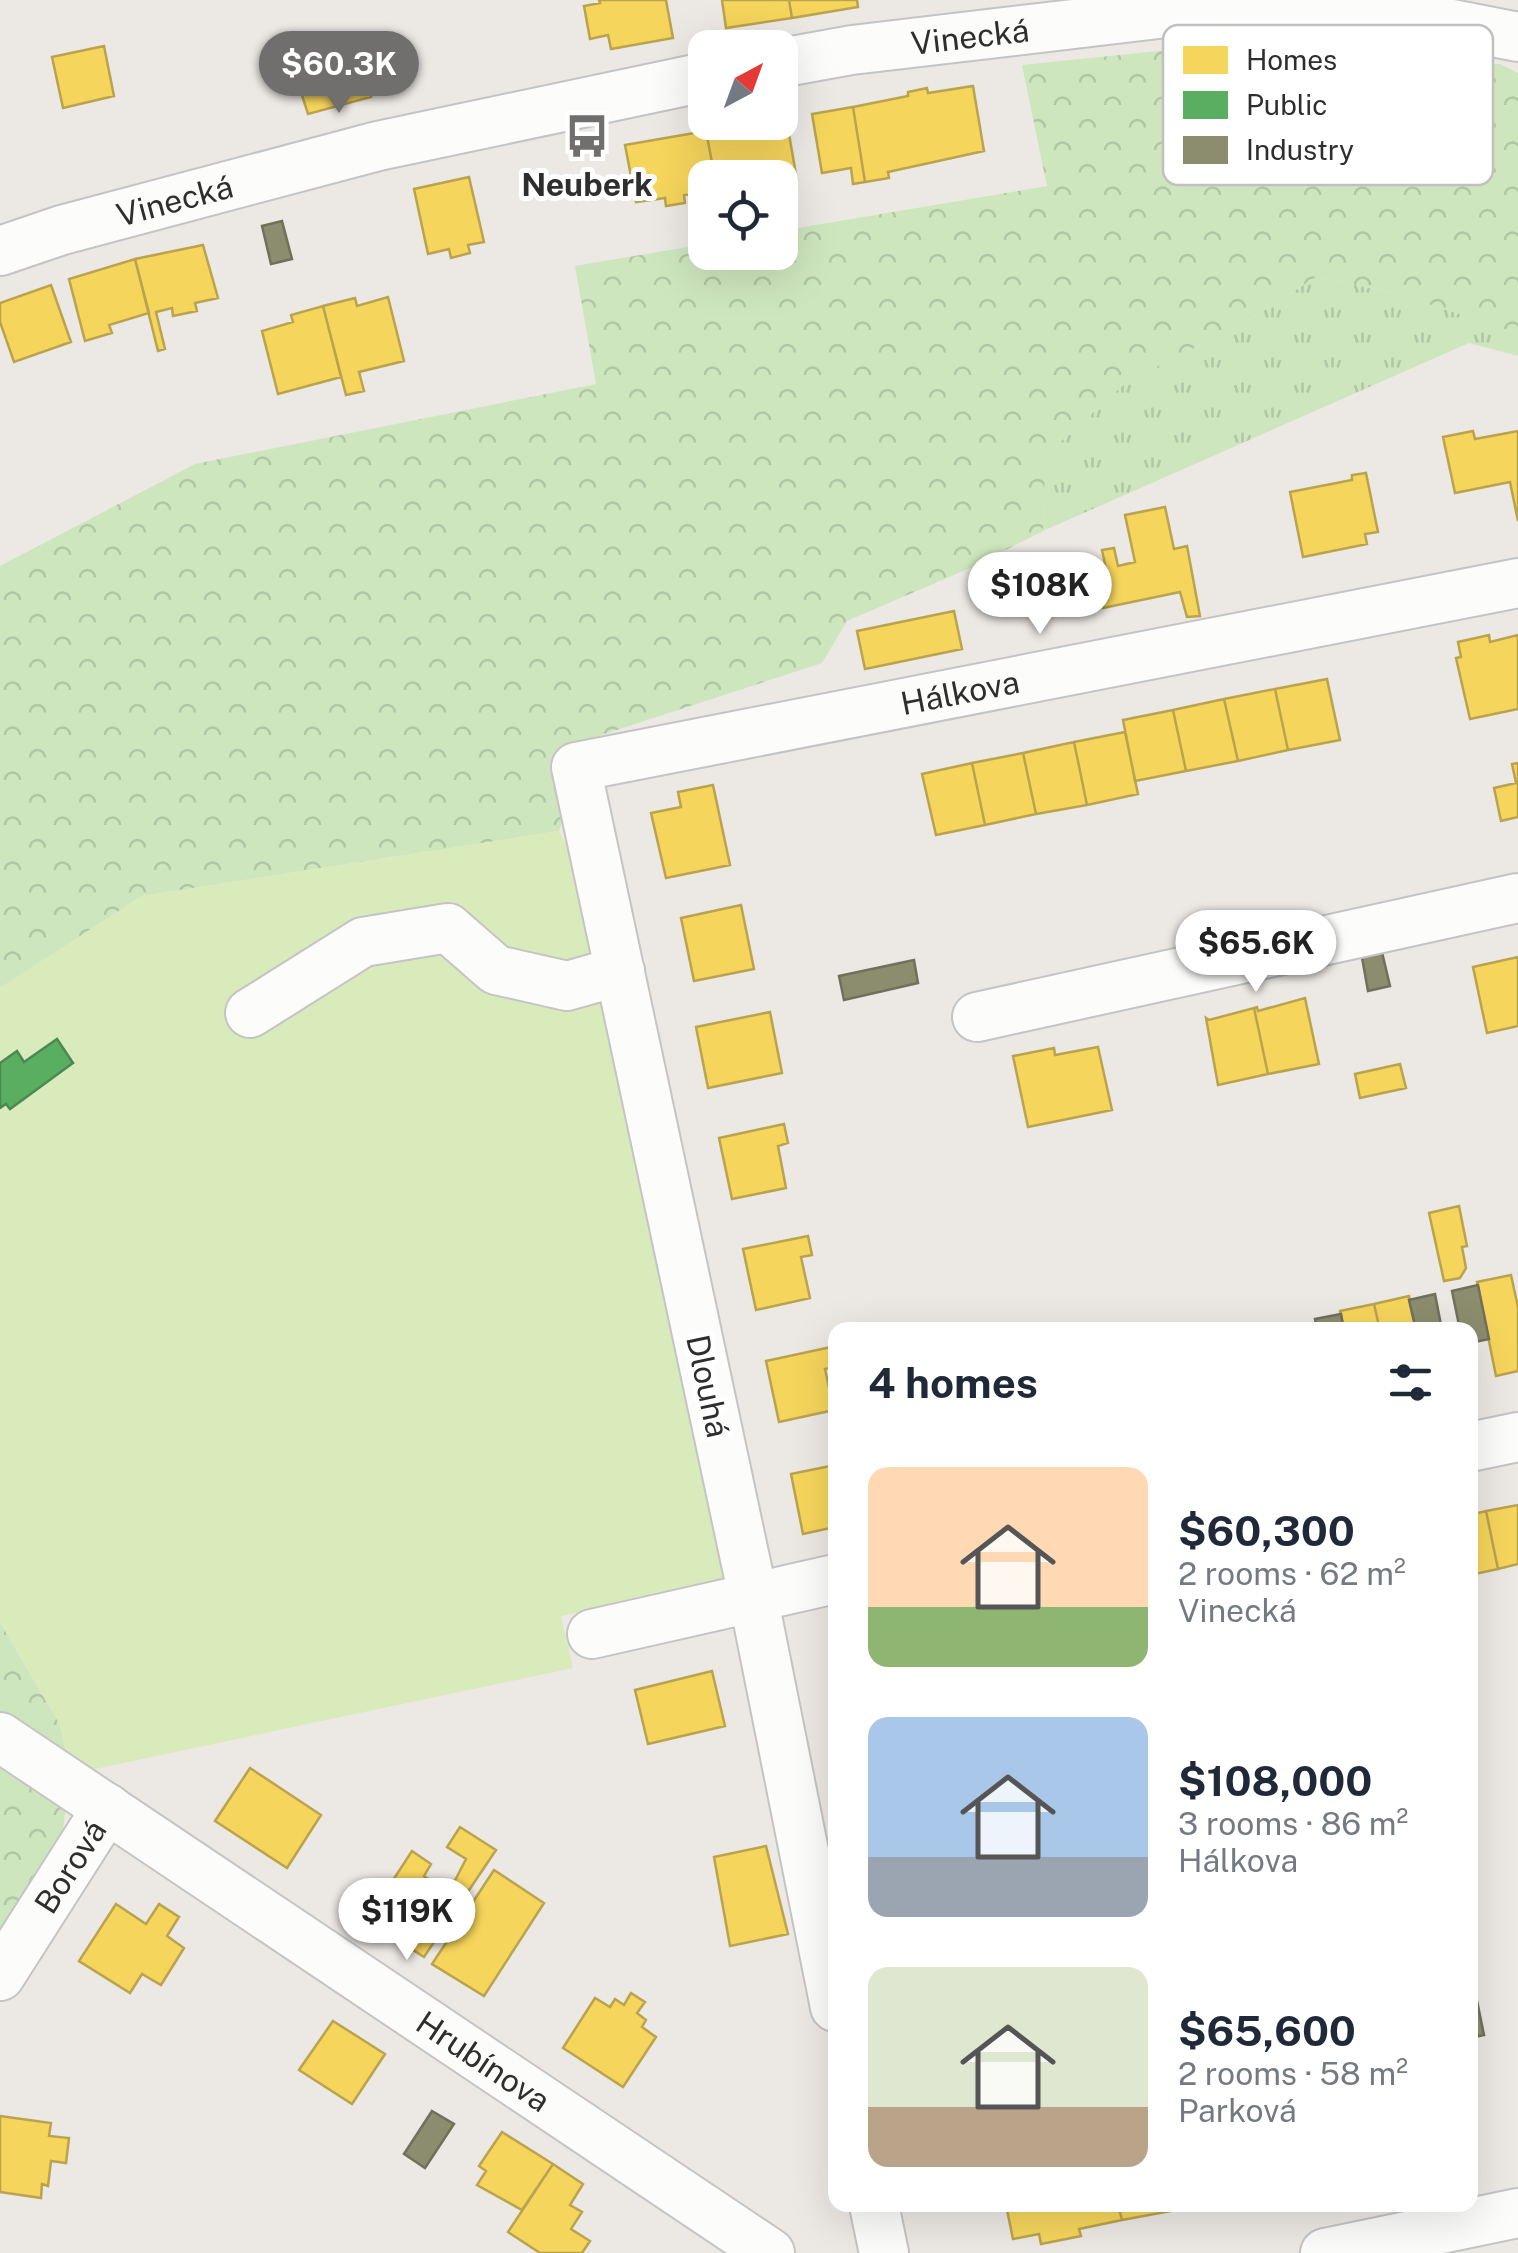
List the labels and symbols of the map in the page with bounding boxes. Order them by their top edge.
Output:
street label: Vinecká [909,11,1031,61]
legend [1163,25,1493,185]
north arrow [688,30,798,140]
pin: $60.3K [258,31,420,116]
text: Homes [1246,43,1337,76]
text: Public [1246,88,1327,121]
bus stop icon: Neuberk [563,112,611,160]
text: Industry [1246,133,1354,166]
place label: Neuberk [521,166,653,203]
street label: Vinecká [113,167,237,233]
pin: $108K [970,552,1110,637]
street label: Hálkova [897,662,1022,722]
pin: $65.6K [1175,910,1337,995]
street label: Dlouhá [679,1331,737,1441]
street label: Borová [27,1813,113,1920]
pin: $119K [337,1878,477,1963]
street label: Hrubínova [410,2003,557,2119]

